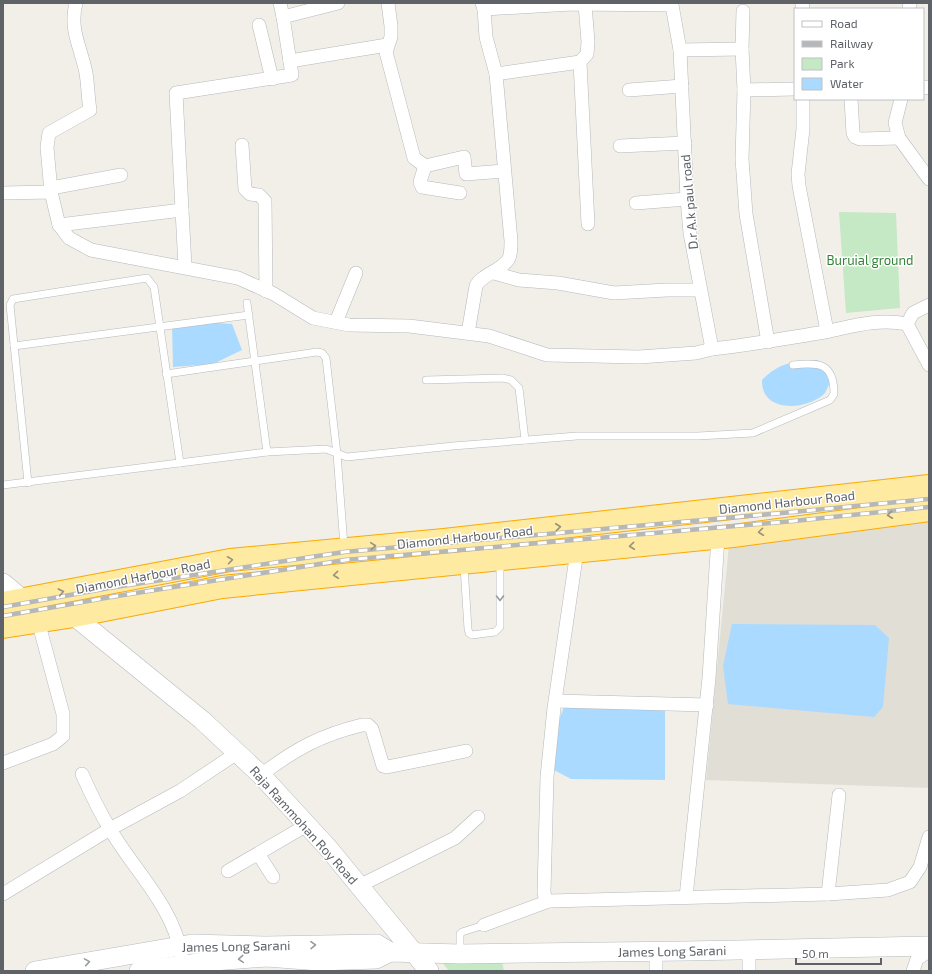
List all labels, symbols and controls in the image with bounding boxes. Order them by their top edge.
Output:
legend [794,8,924,100]
text: Road [830,16,858,30]
text: Railway [830,36,874,50]
text: Park [830,56,855,70]
text: Water [830,76,864,90]
street label: D.r A.k paul road [677,154,701,250]
park label: Buruial ground [827,252,913,268]
street label: Diamond Harbour Road [718,487,856,517]
one-way arrow [887,510,893,519]
street label: Diamond Harbour Road [396,522,534,552]
one-way arrow [555,523,561,532]
one-way arrow [758,527,765,536]
one-way arrow [629,541,635,550]
one-way arrow [370,542,376,551]
street label: Diamond Harbour Road [74,555,212,597]
one-way arrow [226,556,233,565]
one-way arrow [333,571,339,580]
one-way arrow [57,588,64,597]
one-way arrow [496,595,504,601]
street label: Raja Rammohan Roy Road [247,763,361,887]
street label: James Long Sarani [182,937,290,955]
scale bar [796,940,881,966]
one-way arrow [310,941,316,949]
street label: James Long Sarani [618,942,726,960]
text: 50 m [802,946,829,960]
one-way arrow [238,955,244,963]
one-way arrow [84,958,90,967]

